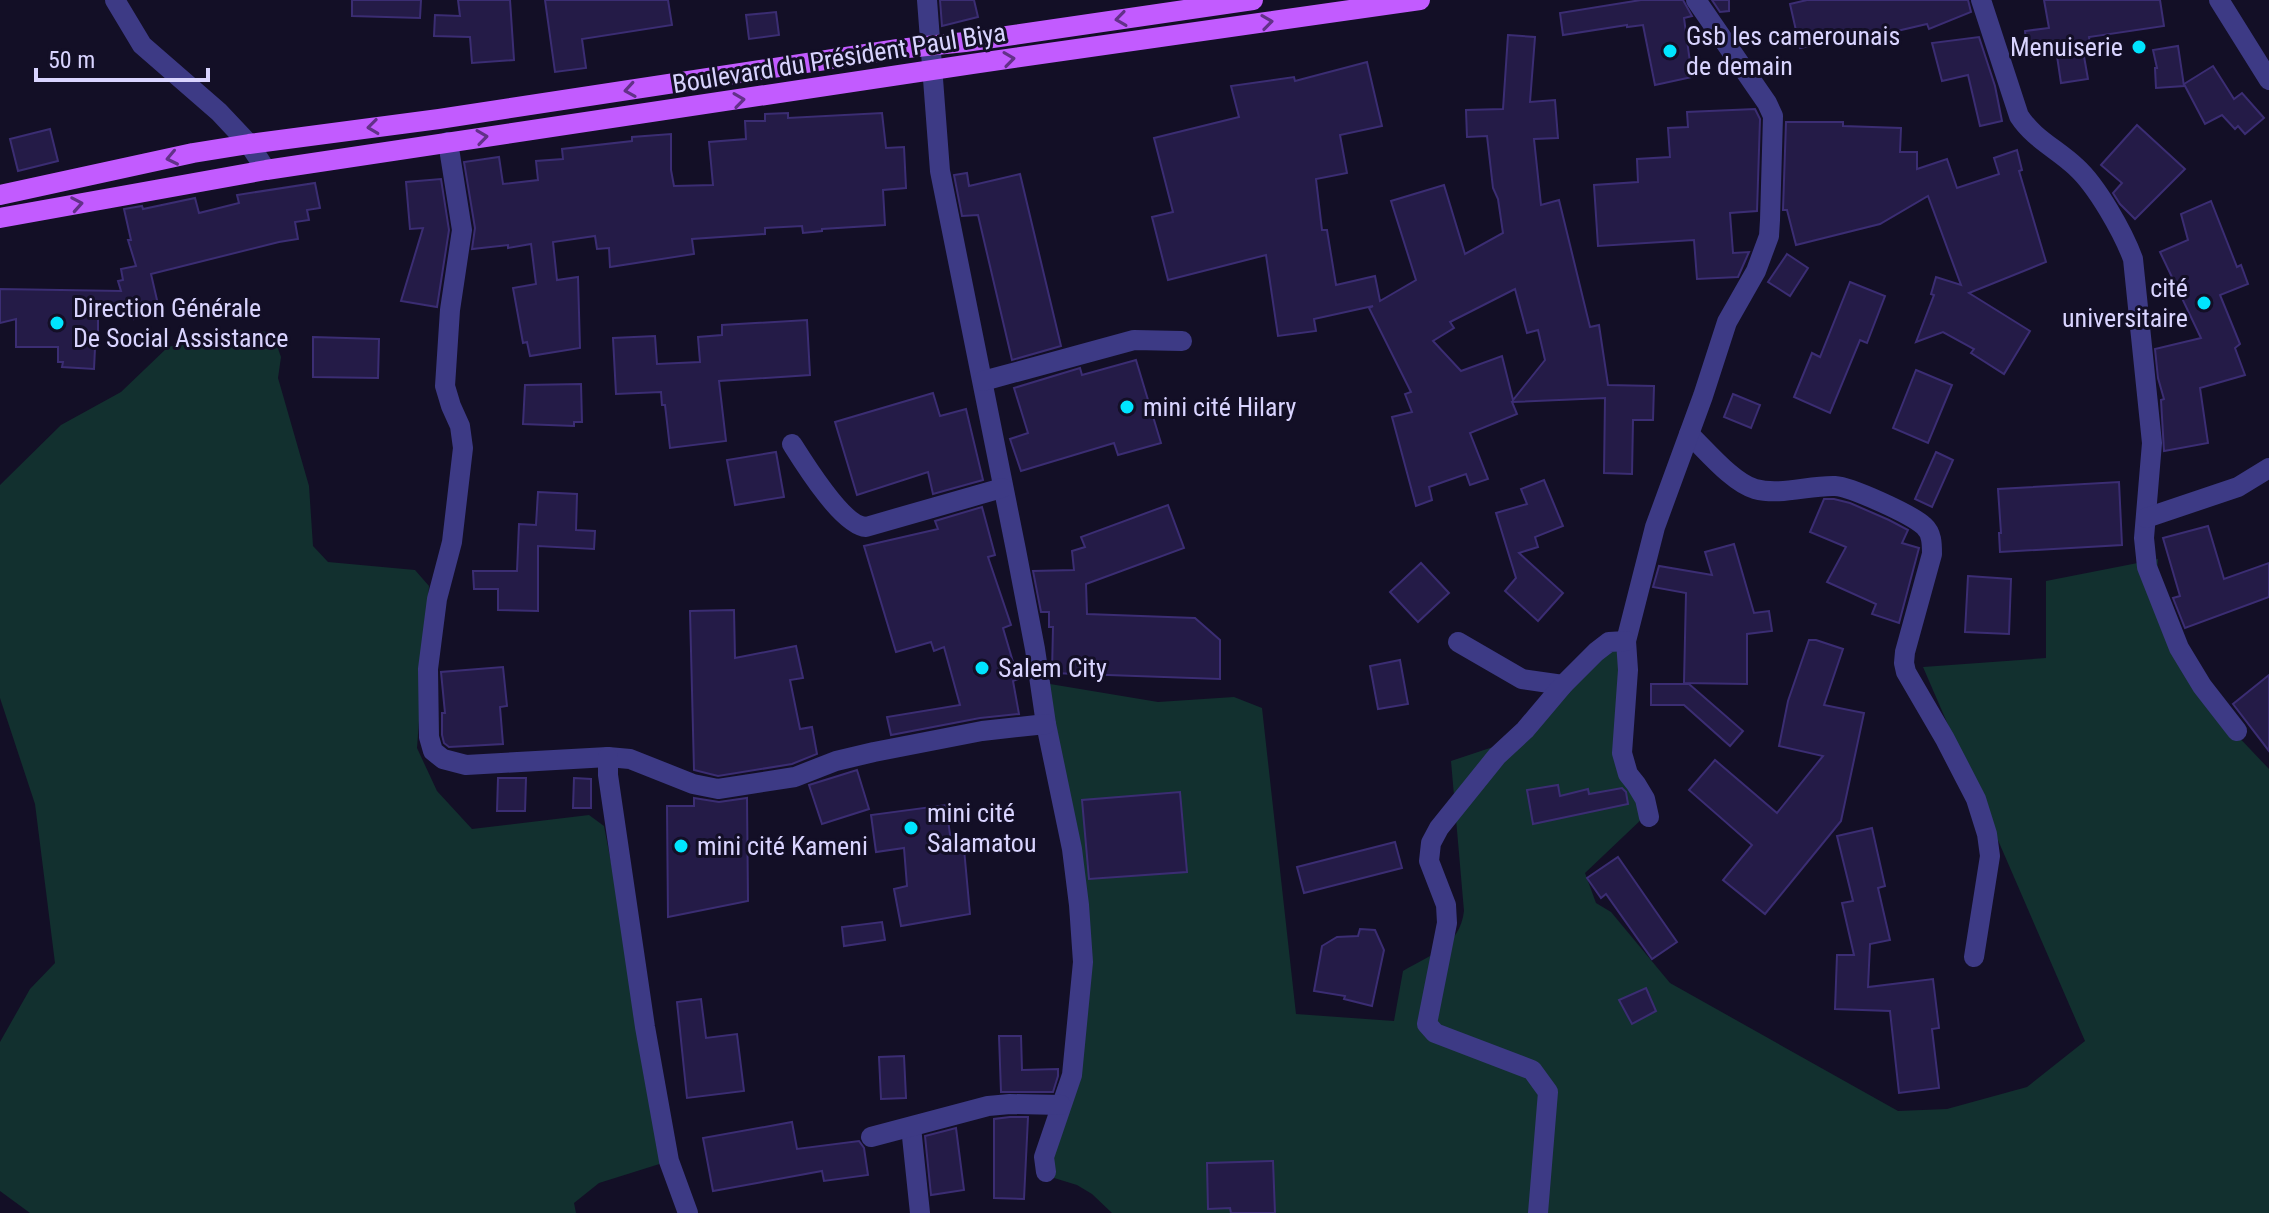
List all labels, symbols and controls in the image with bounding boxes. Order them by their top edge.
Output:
one-way arrow [1114,10,1128,27]
one-way arrow [1260,14,1274,31]
street label: Boulevard du Président Paul Biya [670,17,1008,99]
place label: Gsb les camerounais de demain [1686,21,1900,81]
scale bar [36,32,208,82]
place label: Menuiserie [2010,32,2123,62]
marker: Menuiserie [2130,38,2148,56]
marker: Gsb les camerounais de demain [1661,42,1679,60]
text: 50 m [48,46,95,74]
one-way arrow [1003,51,1016,68]
one-way arrow [624,81,637,98]
one-way arrow [732,92,746,109]
one-way arrow [366,119,379,136]
one-way arrow [475,129,488,146]
one-way arrow [166,149,180,166]
one-way arrow [70,196,84,213]
place label: cité universitaire [2062,273,2188,333]
place label: Direction Générale De Social Assistance [73,293,288,353]
marker: cité universitaire [2195,294,2213,312]
marker: Direction Générale De Social Assistance [48,314,66,332]
place label: mini cité Hilary [1143,392,1297,422]
marker: mini cité Hilary [1118,398,1136,416]
place label: Salem City [998,653,1107,683]
marker: Salem City [973,659,991,677]
place label: mini cité Salamatou [927,798,1036,858]
marker: mini cité Salamatou [902,819,920,837]
place label: mini cité Kameni [697,831,868,861]
marker: mini cité Kameni [672,837,690,855]

